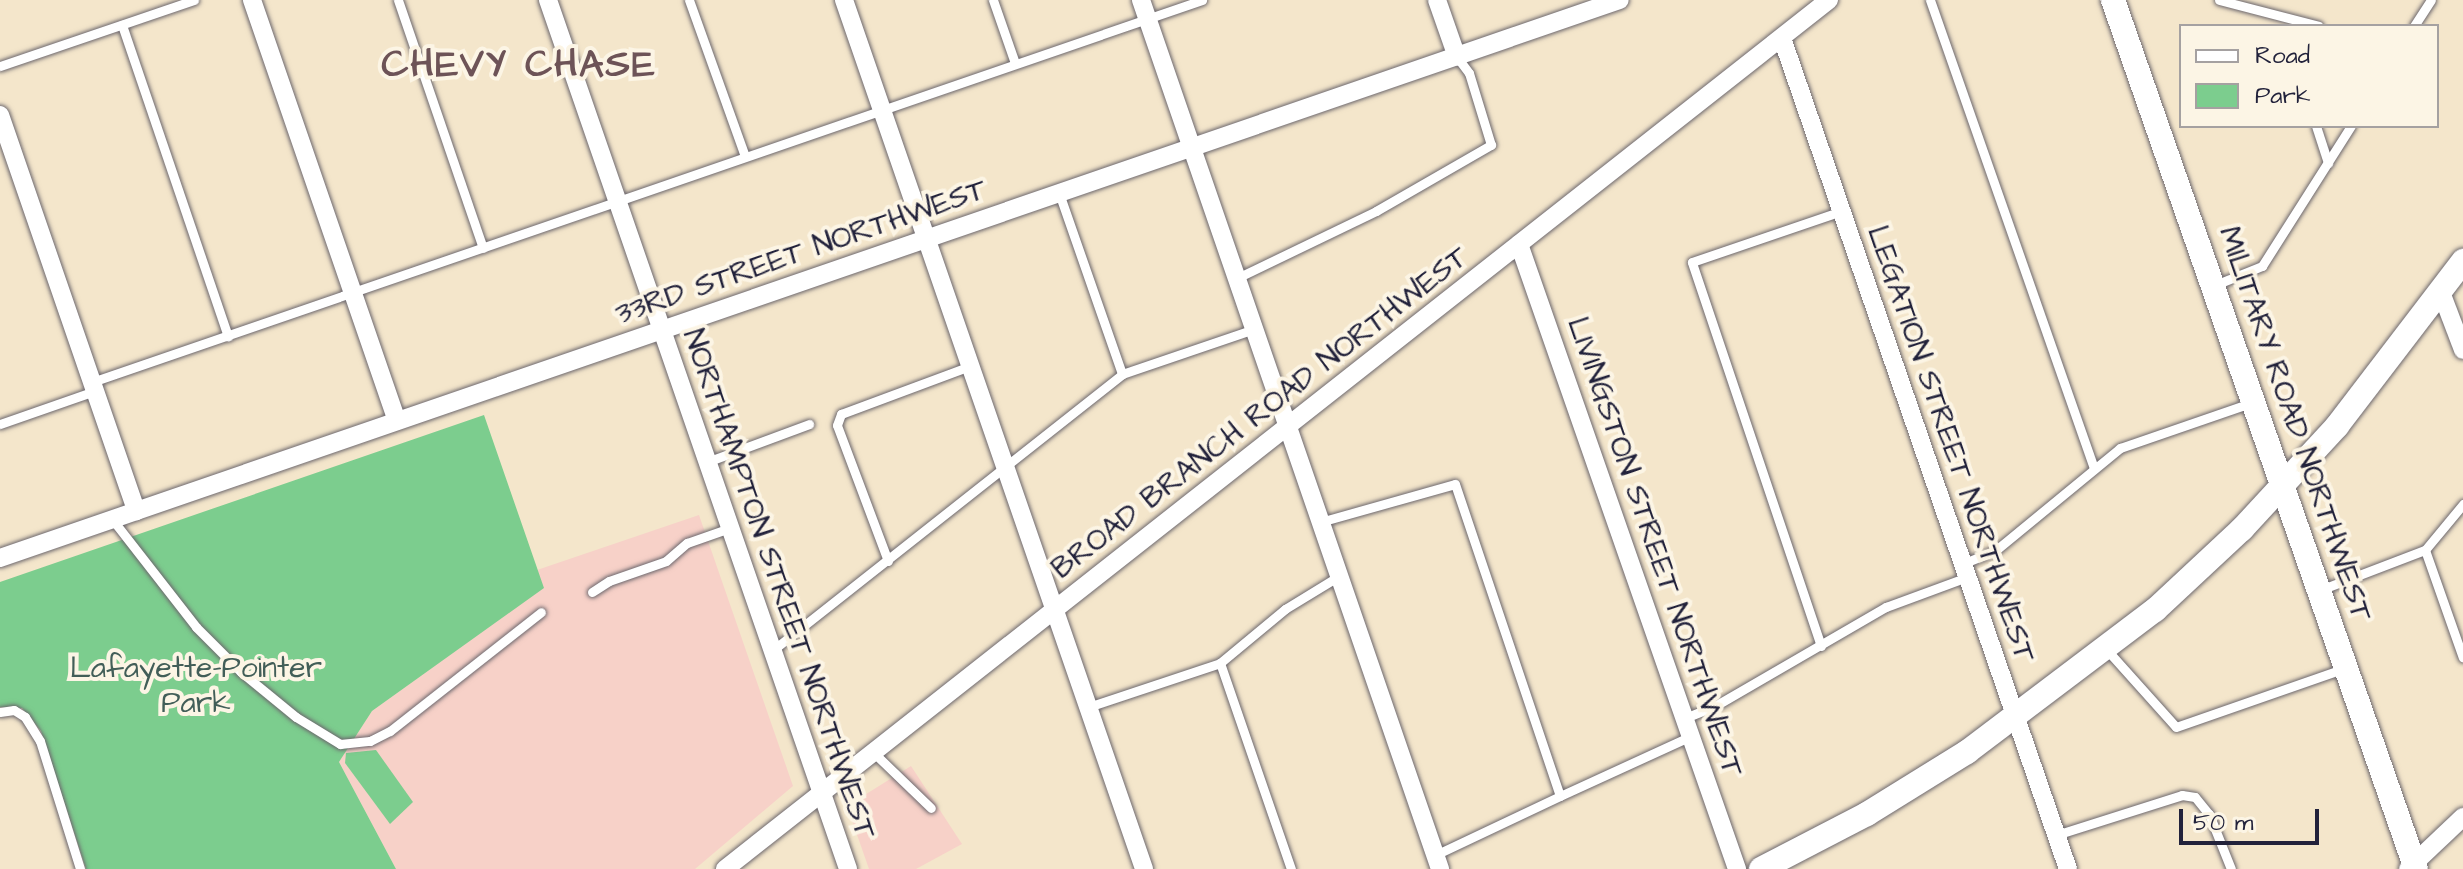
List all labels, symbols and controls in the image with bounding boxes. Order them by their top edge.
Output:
legend [2179,24,2439,128]
text: Road [2255,39,2310,73]
district label: CHEVY CHASE [382,43,656,89]
text: Park [2255,79,2311,113]
street label: 33RD STREET NORTHWEST [611,171,991,333]
street label: LEGATION STREET NORTHWEST [1859,221,2043,667]
street label: MILITARY ROAD NORTHWEST [2210,222,2380,626]
street label: BROAD BRANCH ROAD NORTHWEST [1044,239,1476,587]
street label: LIVINGSTON STREET NORTHWEST [1559,312,1751,782]
street label: NORTHAMPTON STREET NORTHWEST [675,324,883,844]
park label: Lafayette-Pointer Park [70,650,322,720]
scale bar [2183,793,2323,843]
text: 50 m [2193,806,2253,840]

